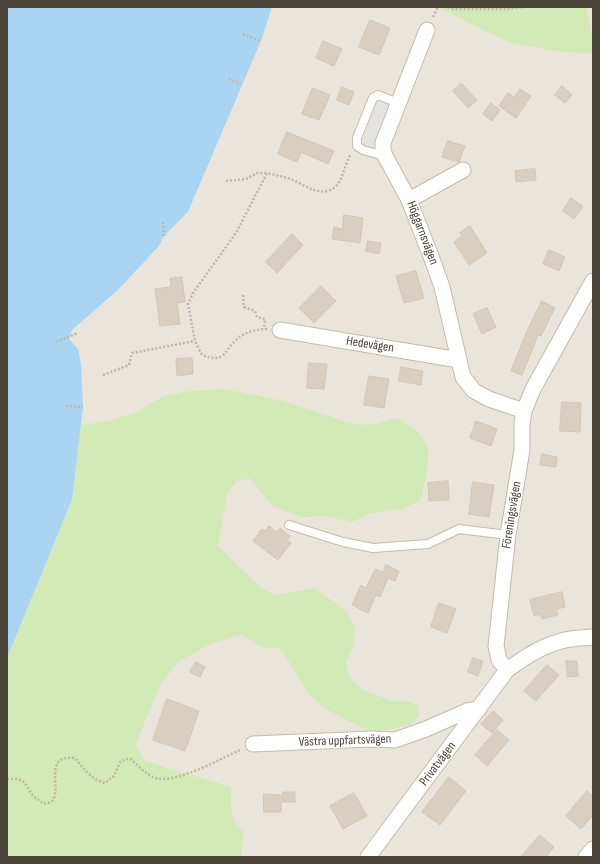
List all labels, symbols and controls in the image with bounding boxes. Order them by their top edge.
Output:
street label: Höggarnsvägen [403,199,441,267]
street label: Hedevägen [345,334,395,356]
street label: Föreningsvägen [499,480,525,550]
street label: Västra uppfartsvägen [298,732,392,750]
street label: Privatvägen [416,739,460,789]

